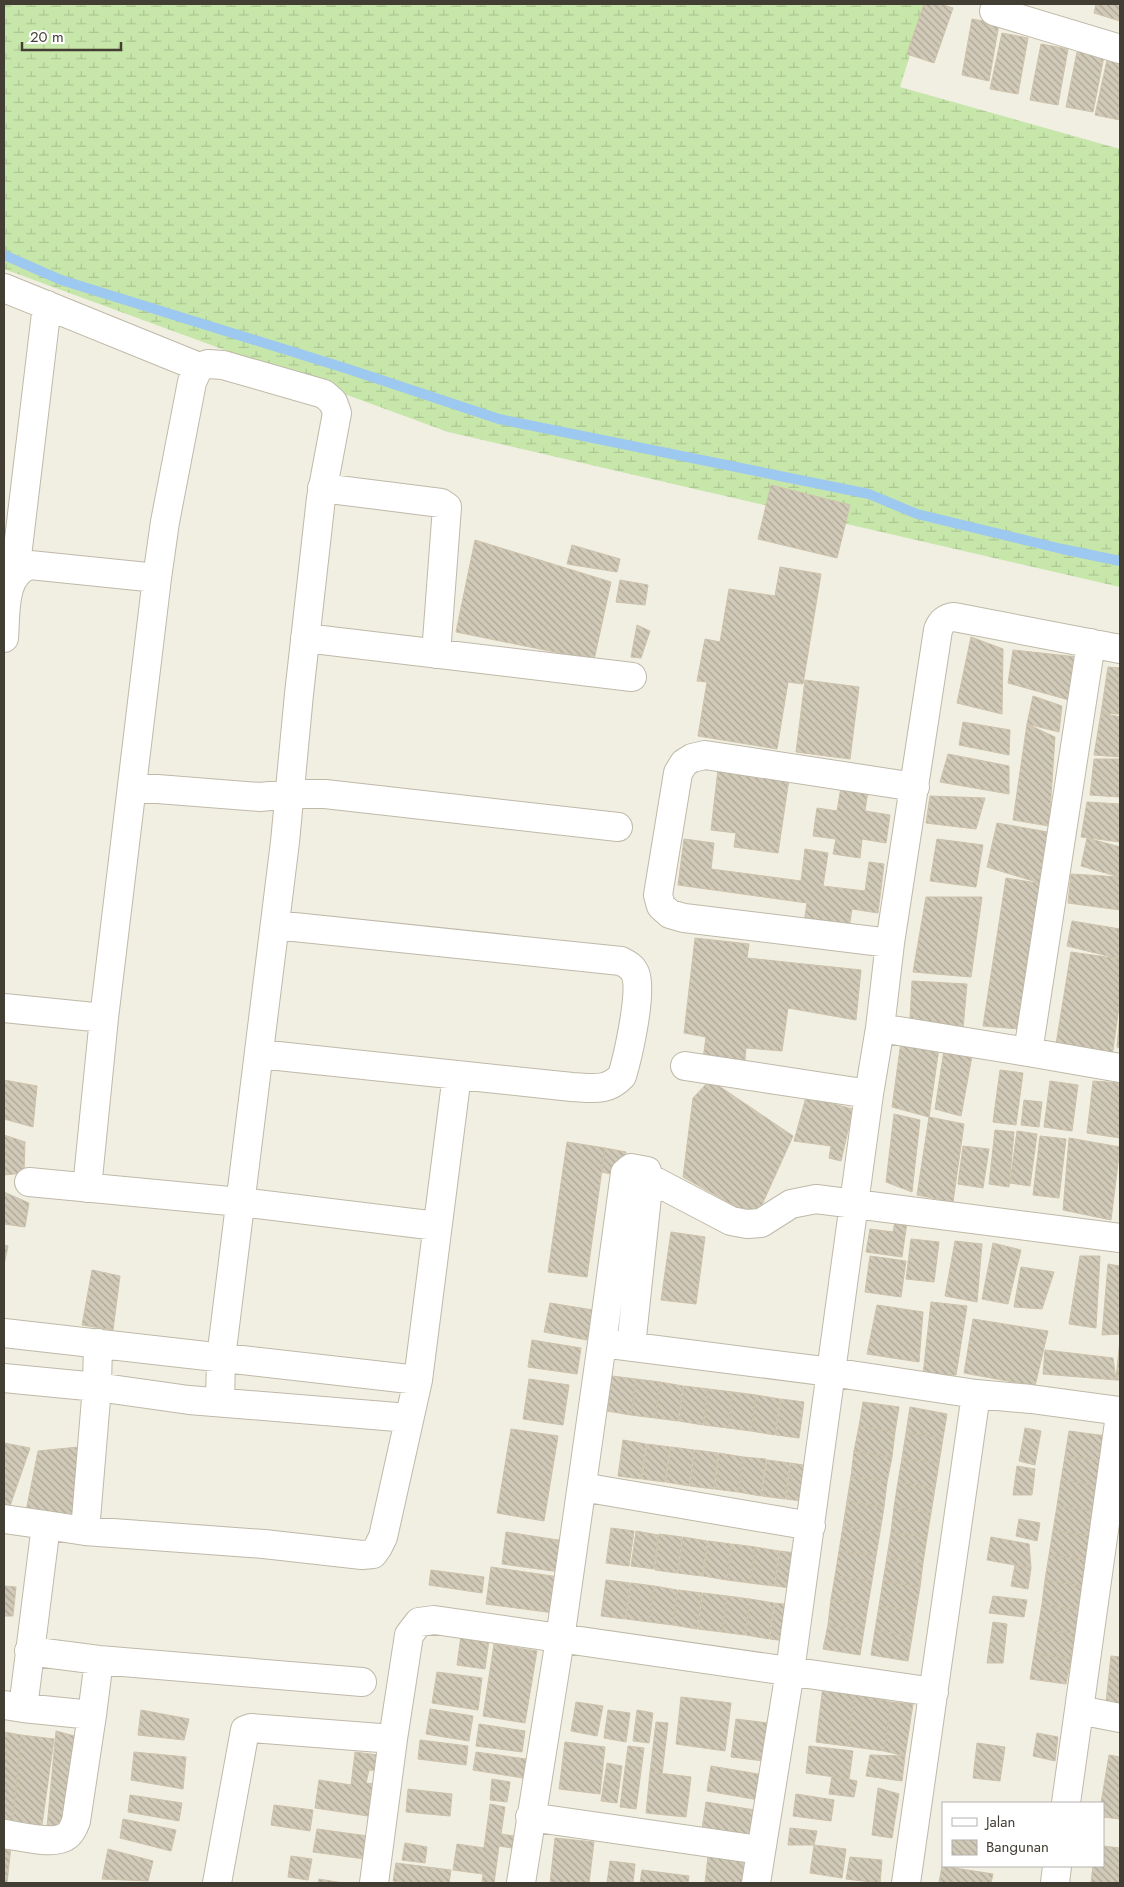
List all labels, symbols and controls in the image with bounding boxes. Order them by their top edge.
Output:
scale bar [22,20,121,52]
text: 20 m [30,26,64,48]
legend [942,1802,1104,1867]
text: Jalan [984,1811,1015,1833]
text: Bangunan [986,1836,1049,1858]

